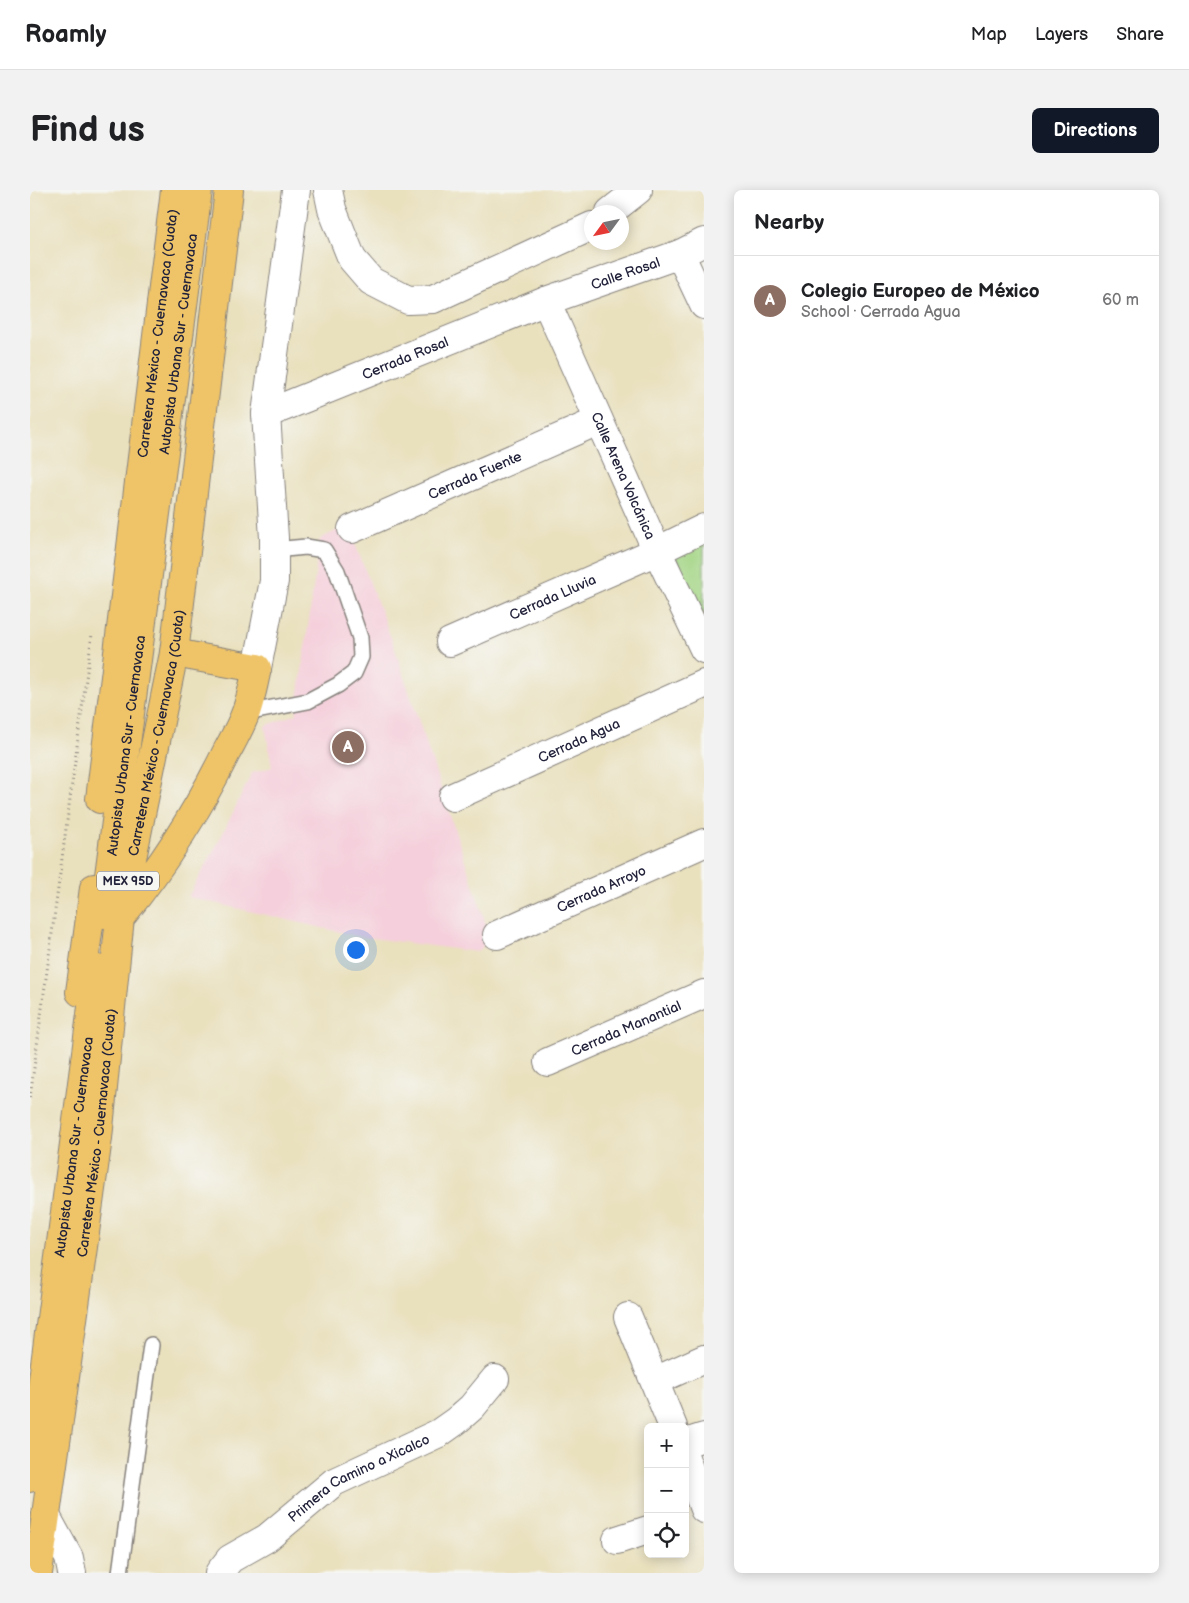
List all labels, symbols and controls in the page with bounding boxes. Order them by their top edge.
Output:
text: Roamly [25,20,106,49]
text: Map [971,24,1007,45]
text: Layers [1035,24,1088,45]
text: Share [1116,24,1164,45]
button: Directions [1032,108,1159,153]
text: Find us [30,109,145,152]
north arrow [584,205,629,250]
street label: Carretera México - Cuernavaca (Cuota) [134,208,181,459]
text: Nearby [754,210,824,235]
street label: Autopista Urbana Sur - Cuernavaca [155,232,201,455]
street label: Calle Rosal [588,253,662,293]
text: Colegio Europeo de México [801,280,1040,303]
text: A [765,291,775,310]
text: 60 m [1102,291,1139,310]
text: School · Cerrada Agua [801,303,961,322]
street label: Cerrada Rosal [359,333,451,383]
street label: Calle Arena Volcánica [588,409,659,542]
street label: Cerrada Fuente [425,447,524,503]
street label: Cerrada Lluvia [507,570,598,623]
street label: Carretera México - Cuernavaca (Cuota) [124,609,188,857]
street label: Autopista Urbana Sur - Cuernavaca [103,634,149,857]
street label: Cerrada Agua [535,715,622,766]
pin: A [332,728,364,766]
street label: Cerrada Arroyo [554,861,648,916]
road number: MEX 95D [97,871,159,890]
your location [343,937,369,963]
street label: Cerrada Manantial [568,997,684,1059]
street label: Carretera México - Cuernavaca (Cuota) [73,1008,119,1258]
street label: Autopista Urbana Sur - Cuernavaca [51,1035,97,1258]
map controls [644,1423,689,1558]
button: + [644,1423,689,1468]
street label: Primera Camino a Xicalco [284,1430,432,1525]
button: − [644,1468,689,1513]
button: locate [644,1513,689,1558]

